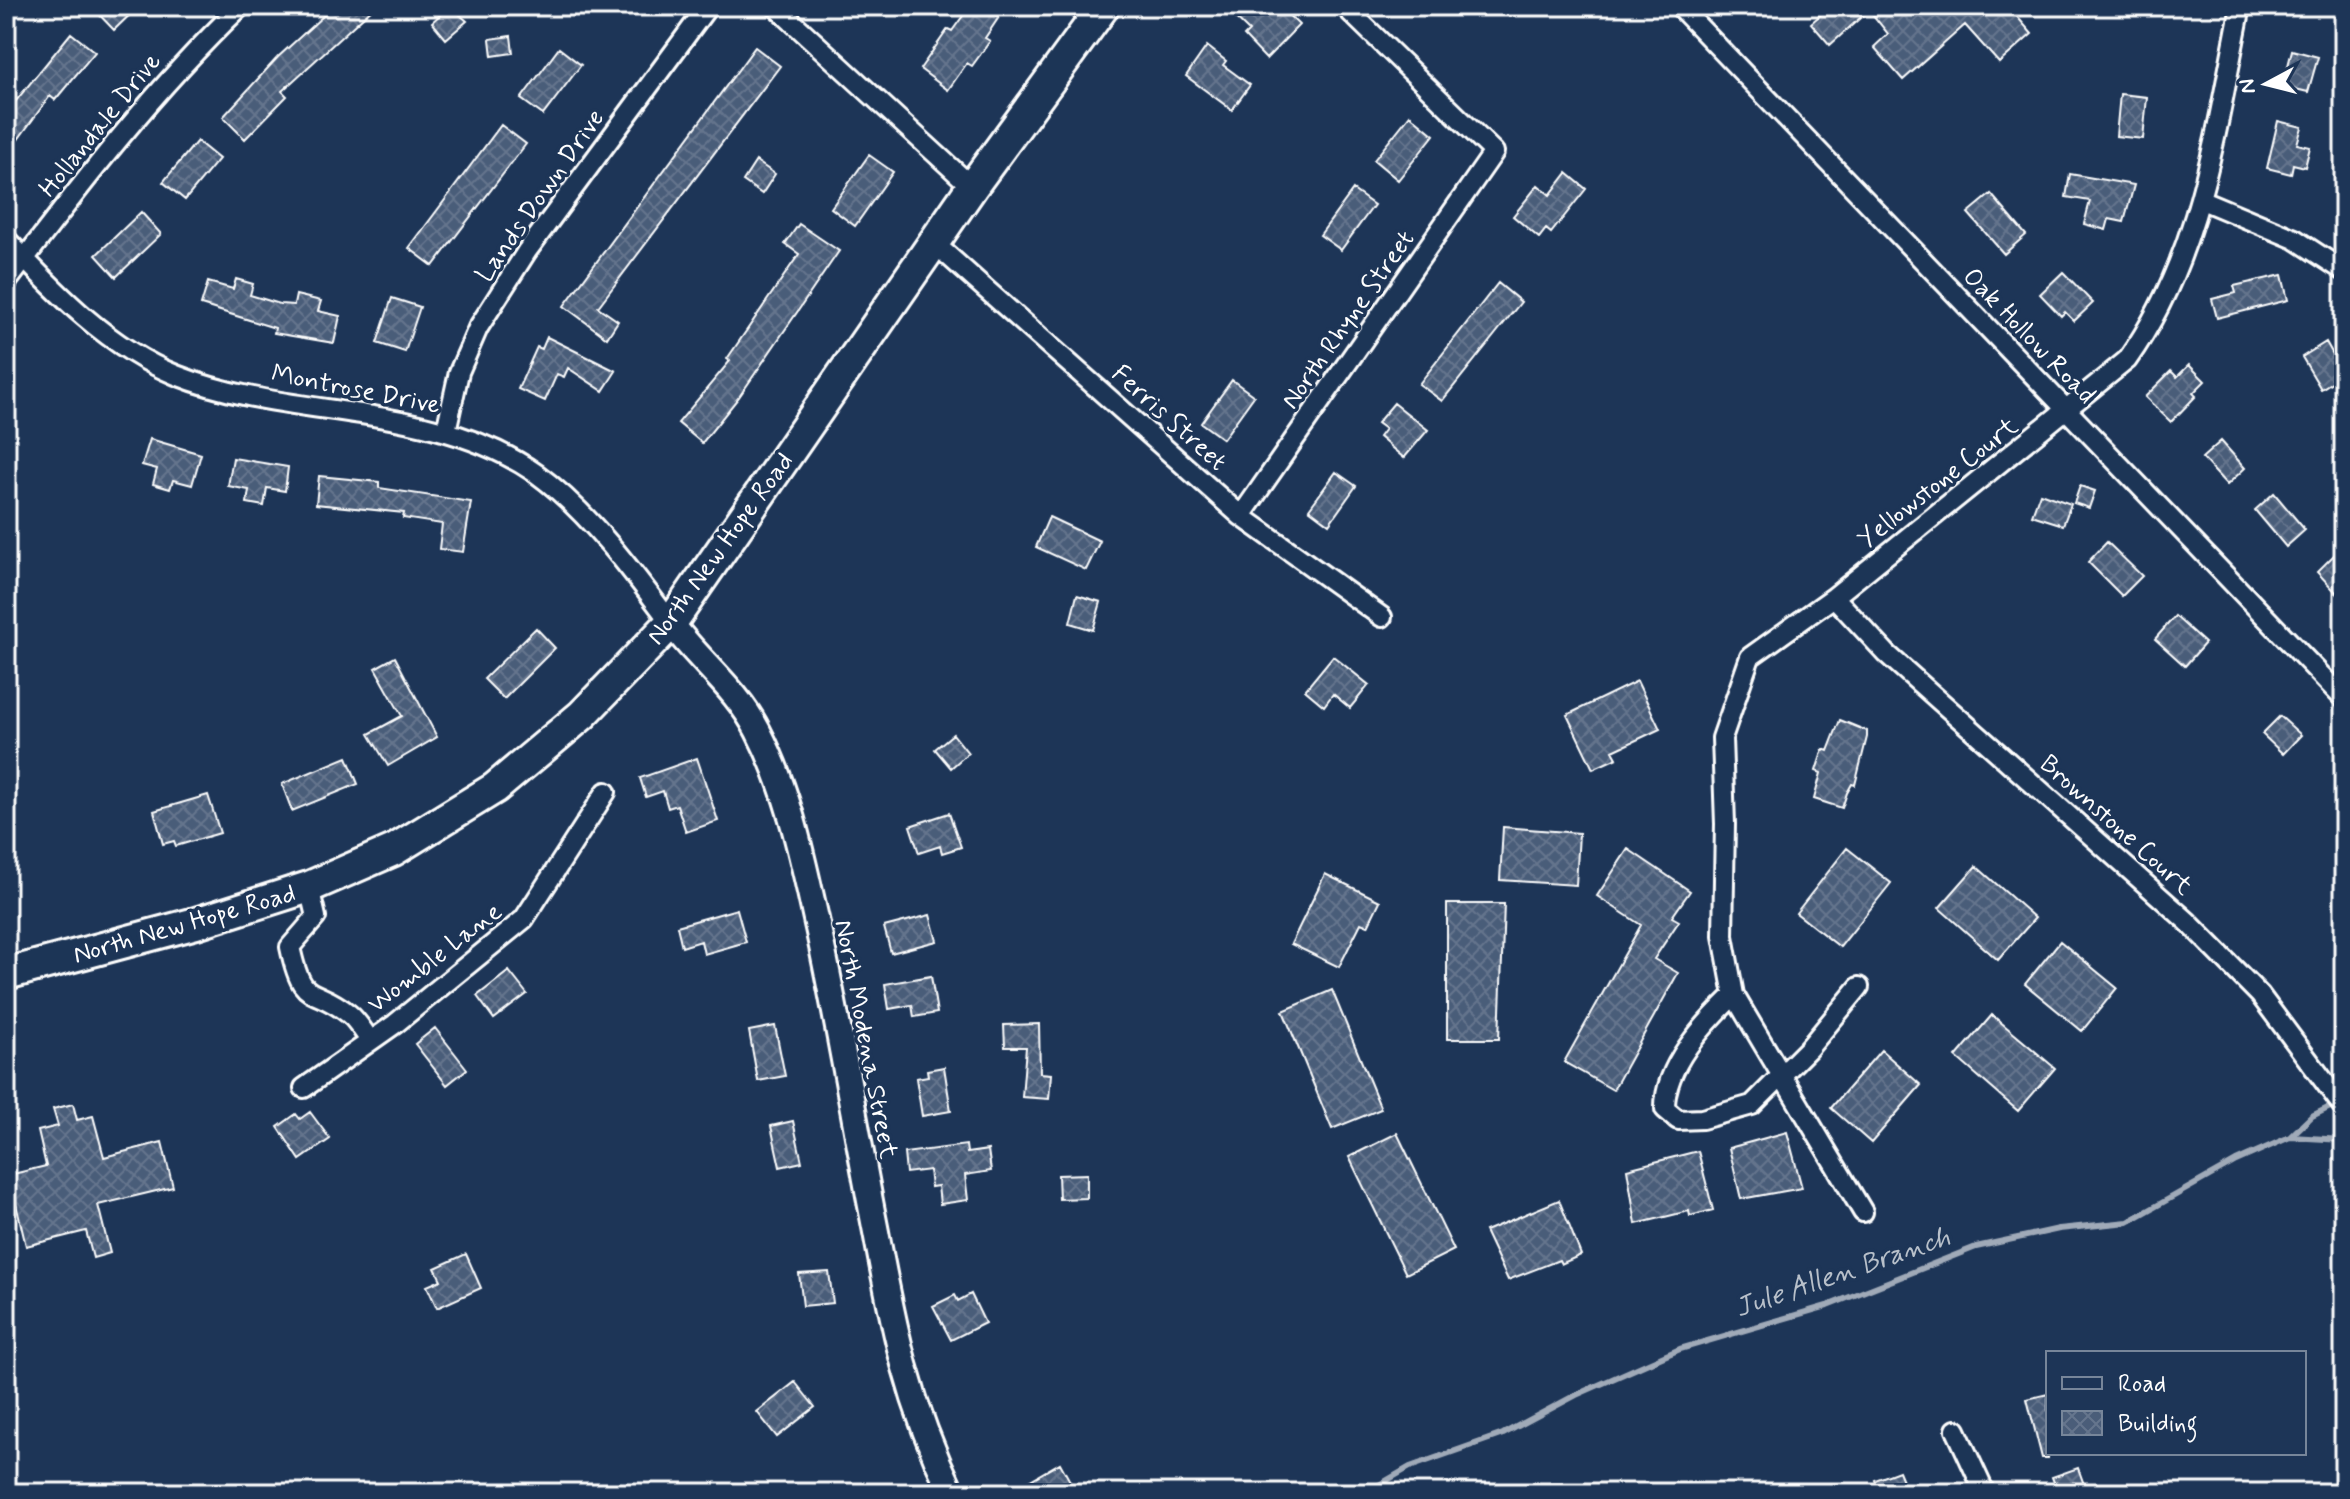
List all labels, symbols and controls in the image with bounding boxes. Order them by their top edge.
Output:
north arrow [2226,44,2306,124]
street label: Hollandale Drive [32,46,169,205]
text: N [2233,77,2263,95]
street label: Lands Down Drive [468,103,613,289]
street label: North Rhyne Street [1274,224,1423,416]
street label: Oak Hollow Road [1955,261,2102,412]
street label: Montrose Drive [268,357,443,423]
street label: Ferris Street [1104,358,1233,479]
street label: Yellowstone Court [1851,410,2026,557]
street label: North New Hope Road [639,446,802,652]
street label: Brownstone Court [2032,748,2200,903]
street label: North New Hope Road [69,877,300,973]
street label: Womble Lane [361,895,510,1022]
street label: North Modena Street [825,917,905,1162]
water label: Jule Allen Branch [1730,1219,1955,1328]
legend [2046,1351,2306,1455]
text: Road [2118,1369,2166,1400]
text: Building [2118,1409,2198,1443]

